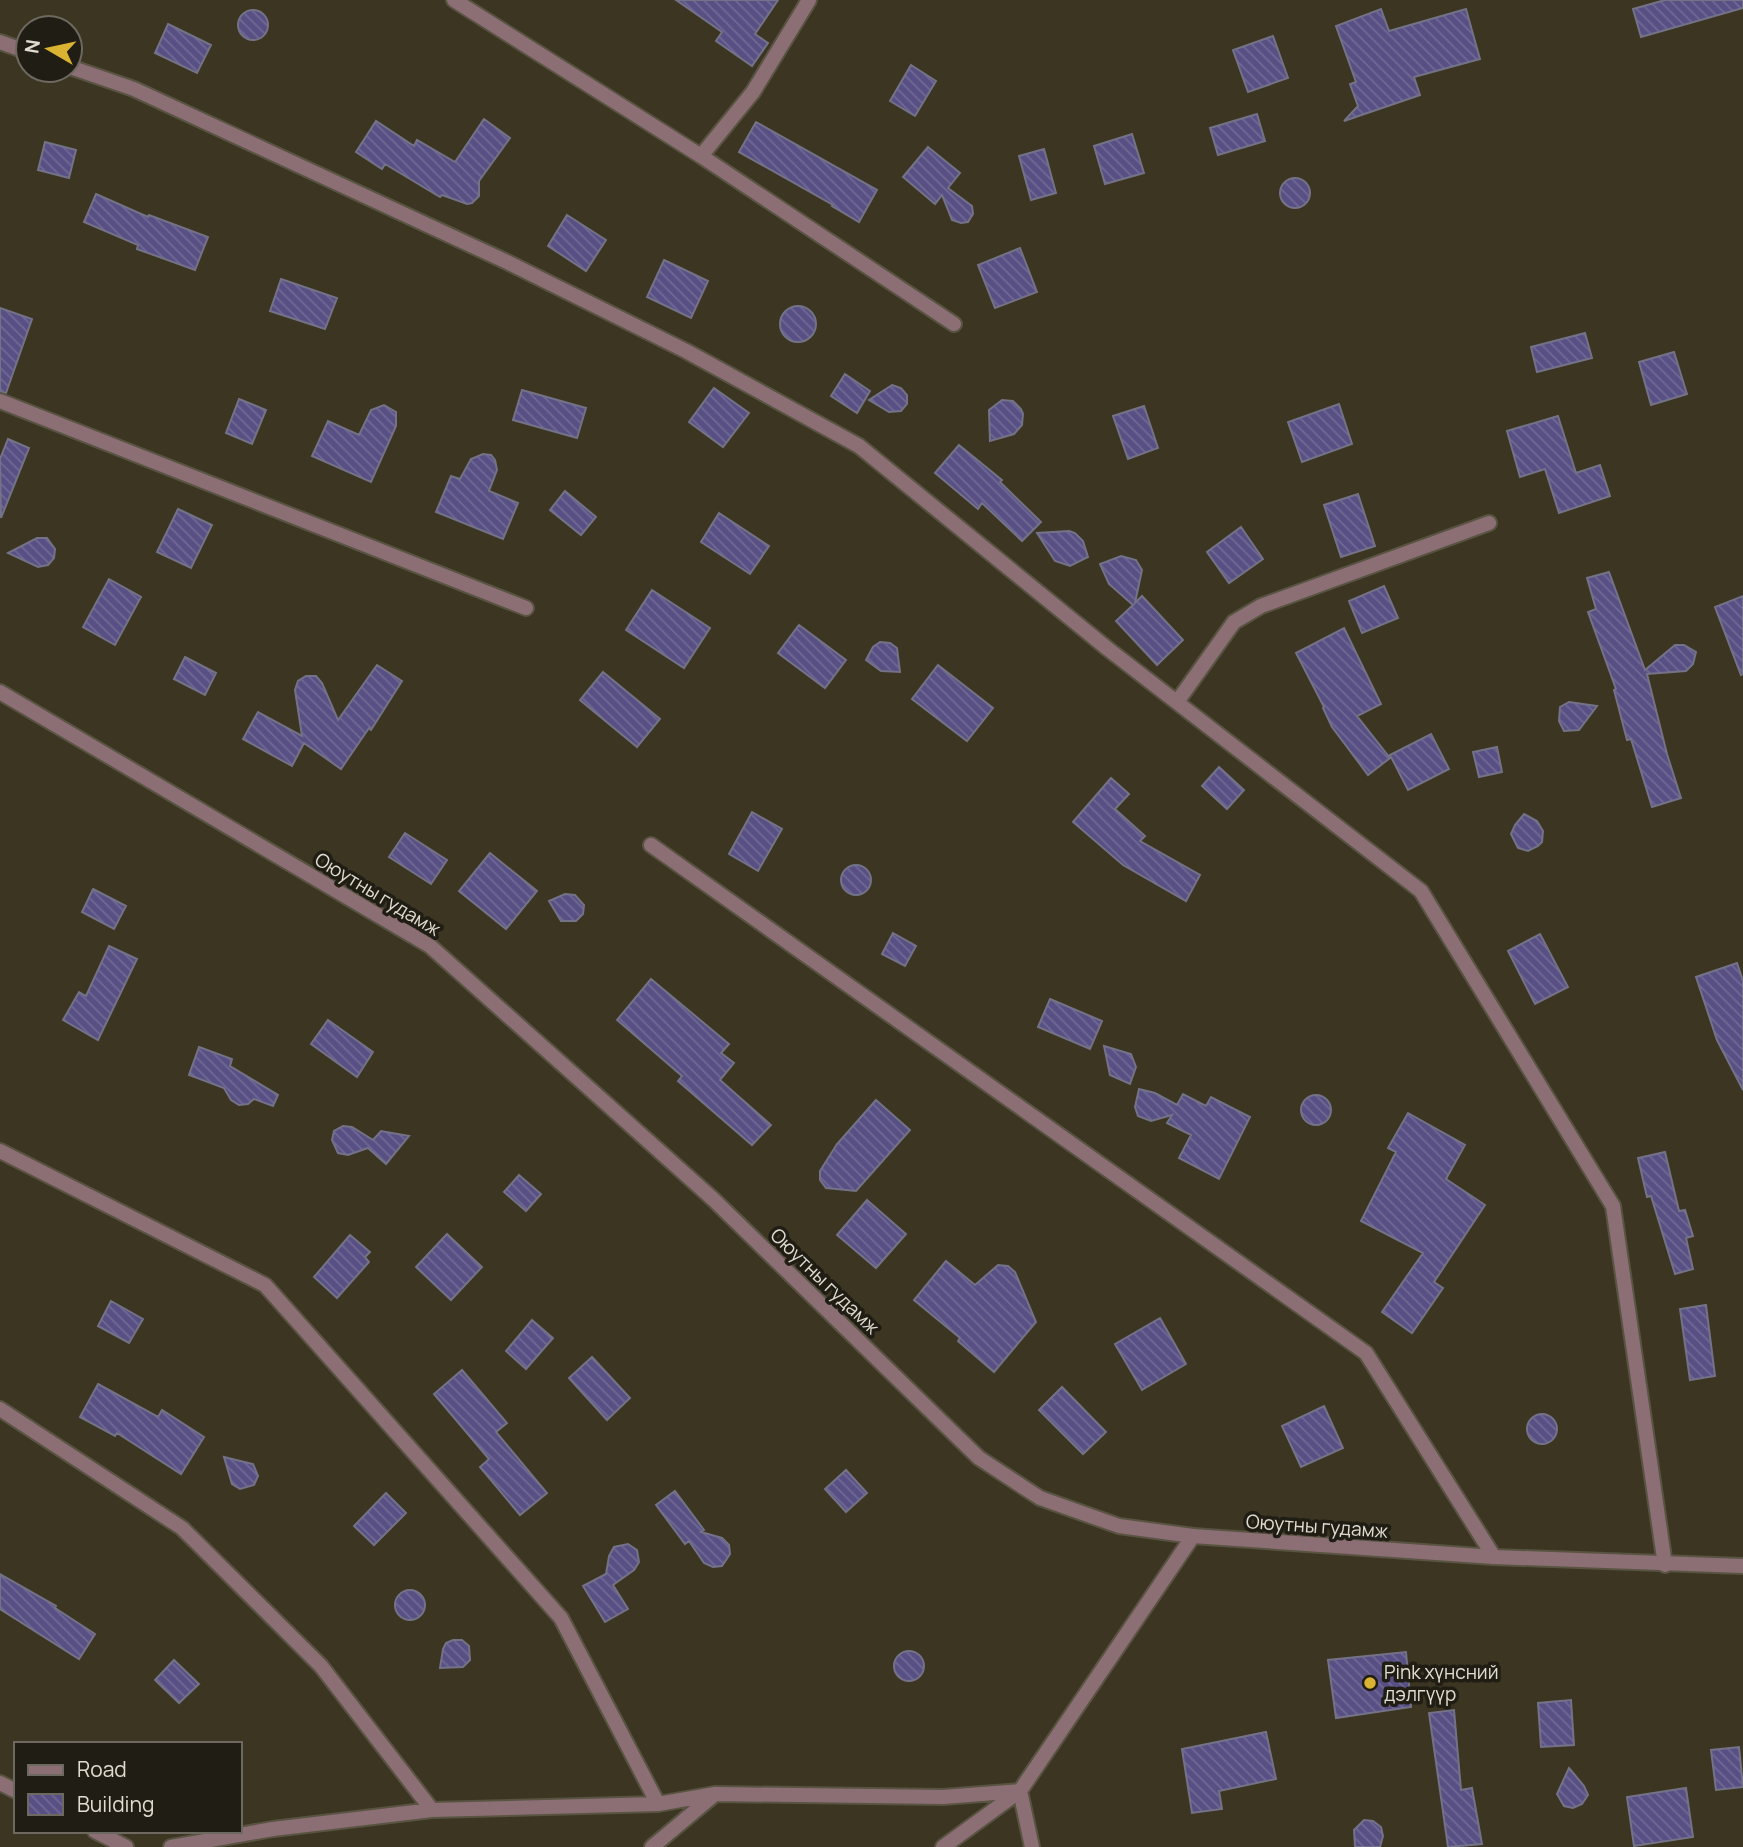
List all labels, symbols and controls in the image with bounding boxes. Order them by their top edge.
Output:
north arrow [14,14,84,84]
text: N [18,38,46,55]
street label: Оюутны гудамж [310,846,446,942]
street label: Оюутны гудамж [765,1222,886,1340]
street label: Оюутны гудамж [1245,1508,1390,1544]
place label: Pink хүнсний дэлгүүр [1384,1659,1499,1707]
marker: Pink хүнсний дэлгүүр [1362,1675,1378,1691]
legend [14,1742,242,1833]
text: Road [77,1755,127,1783]
text: Building [77,1790,154,1818]

